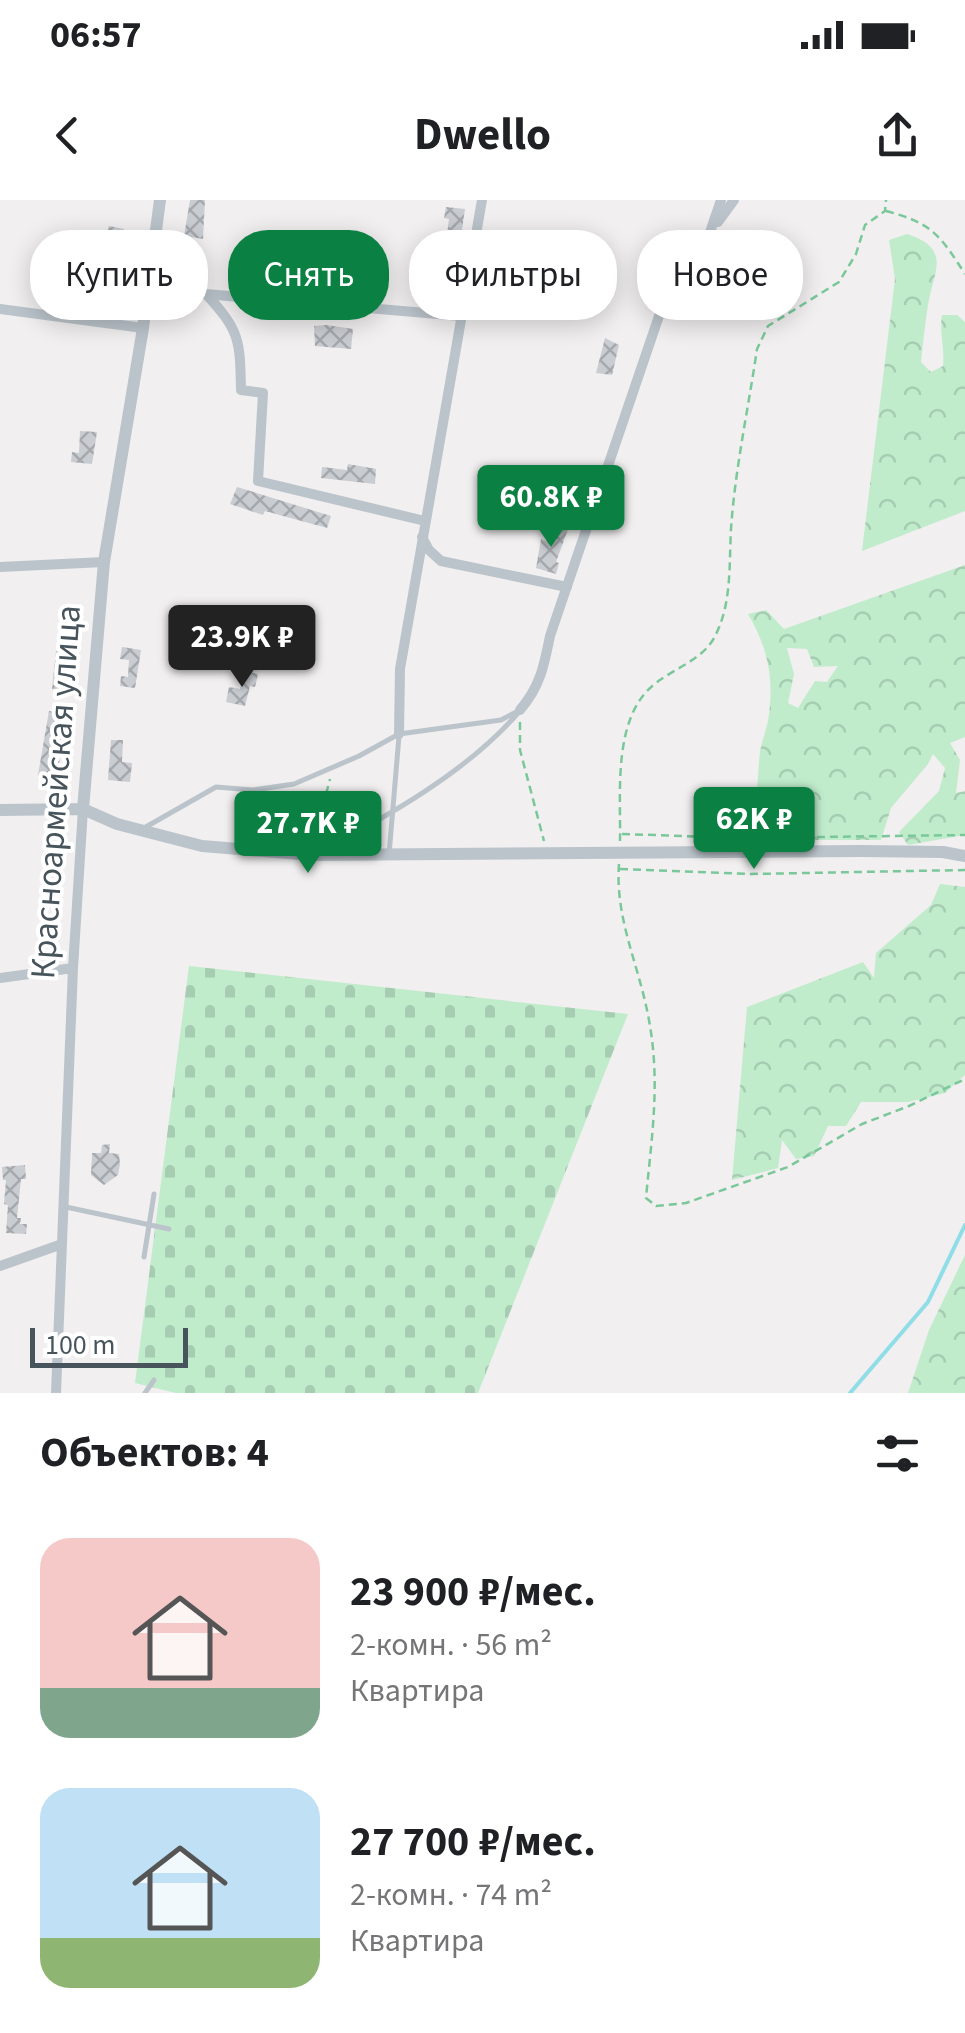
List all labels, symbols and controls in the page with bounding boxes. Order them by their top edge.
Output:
text: 06:57 [50,8,142,62]
text: Dwello [414,103,551,167]
icon: back [40,108,95,163]
icon: share [870,108,925,163]
chip: Купить [30,230,208,320]
chip: Снять [228,230,389,320]
chip: Фильтры [409,230,617,320]
chip: Новое [637,230,803,320]
pin: 60.8K ₽ [459,465,643,550]
text: 60.8K ₽ [499,474,603,520]
street label: Красноармейская улица [18,603,94,981]
pin: 23.9K ₽ [150,605,334,690]
text: 23.9K ₽ [190,614,294,660]
pin: 62K ₽ [684,787,824,872]
pin: 27.7K ₽ [216,791,400,876]
text: 62K ₽ [716,796,792,842]
text: 27.7K ₽ [256,800,360,846]
scale bar [30,1323,188,1368]
text: 100 m [45,1325,116,1365]
text: Объектов: 4 [40,1423,269,1483]
icon: filters [870,1426,925,1481]
text: 23 900 ₽/мес. [350,1562,596,1622]
icon: home [120,1578,240,1698]
text: 2-комн. · 56 m² [350,1622,552,1668]
text: Квартира [350,1668,484,1714]
text: 27 700 ₽/мес. [350,1812,596,1872]
icon: home [120,1828,240,1948]
text: 2-комн. · 74 m² [350,1872,552,1918]
text: Квартира [350,1918,484,1964]

